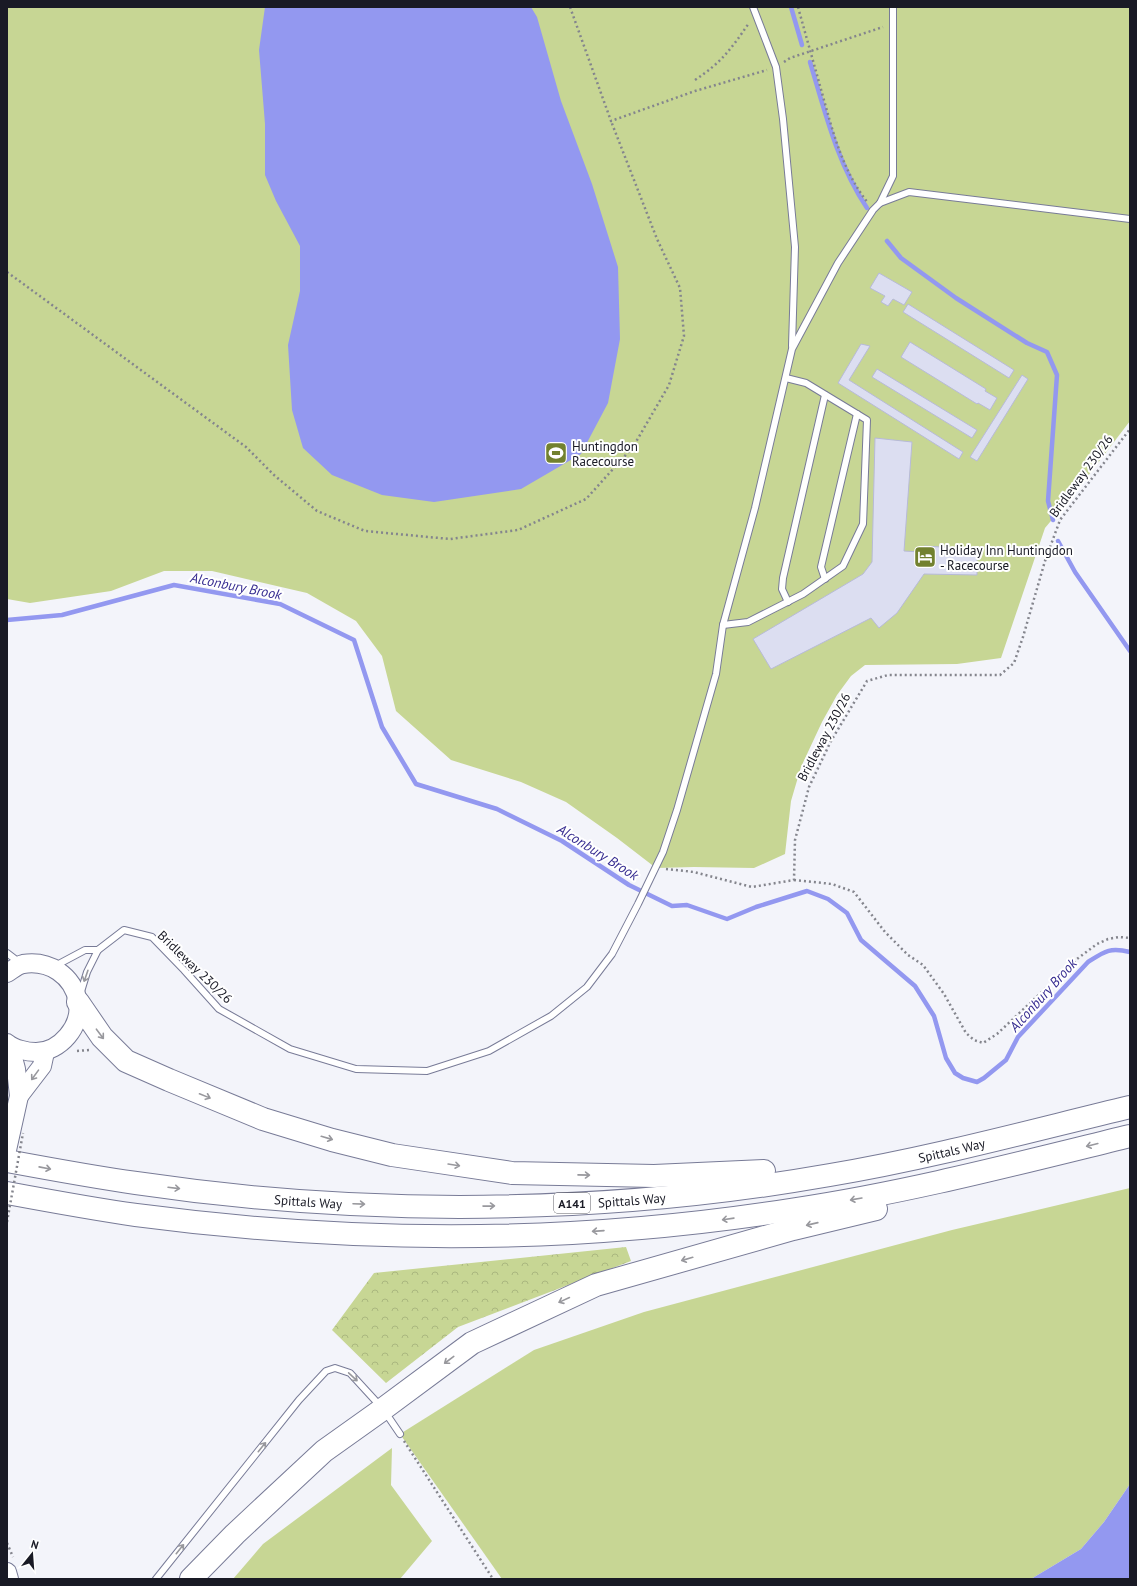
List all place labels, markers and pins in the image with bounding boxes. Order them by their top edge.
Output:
place label: Huntingdon Racecourse [572,438,638,470]
sports icon: Huntingdon Racecourse [543,440,569,466]
place label: Holiday Inn Huntingdon - Racecourse [940,542,1073,574]
hotel icon: Holiday Inn Huntingdon - Racecourse [912,544,938,570]

